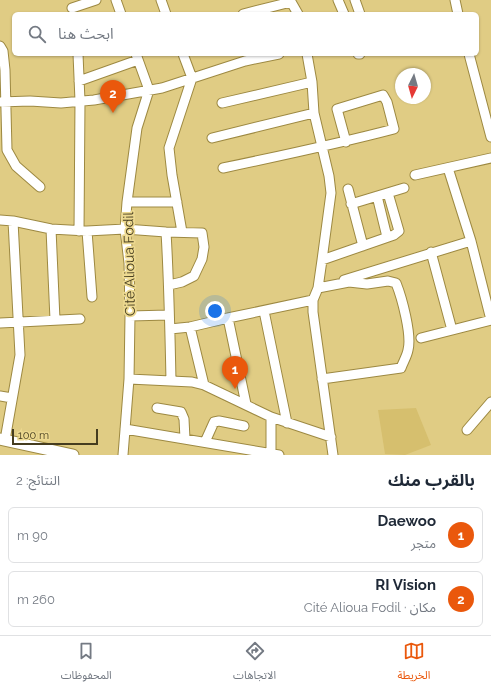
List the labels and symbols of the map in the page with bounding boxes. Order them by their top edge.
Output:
north arrow [395,68,431,104]
pin: 2 [100,80,126,113]
street label: Cité Alioua Fodil [120,211,138,316]
your location [205,301,225,321]
pin: 1 [222,356,248,389]
scale bar [12,427,98,446]

